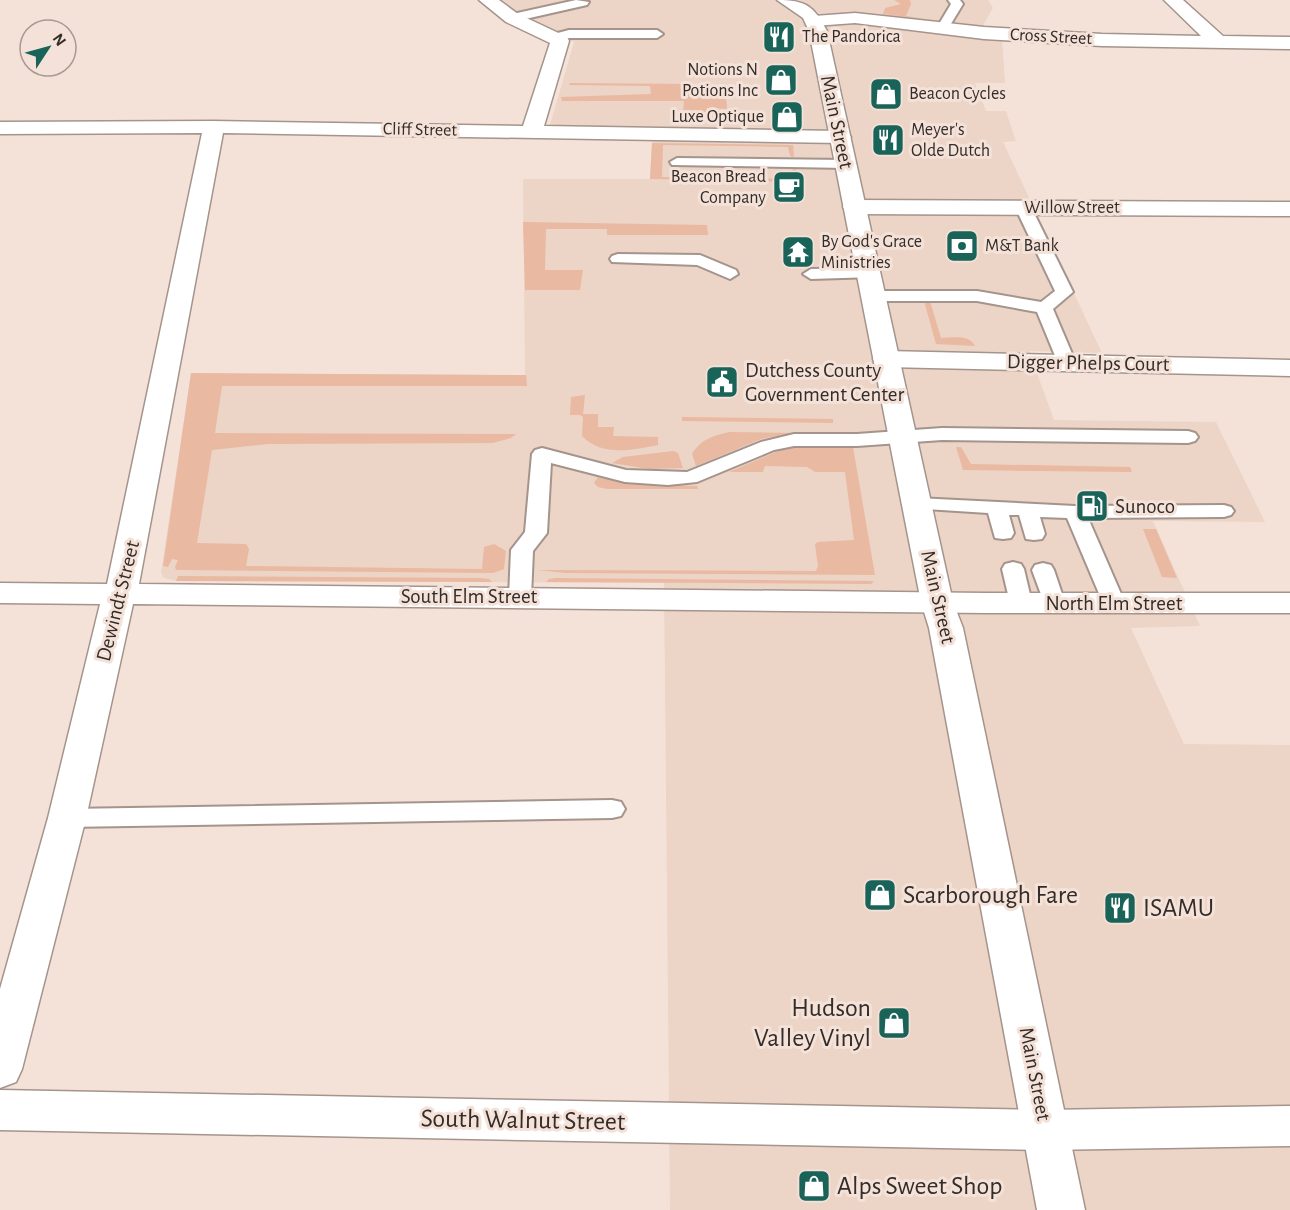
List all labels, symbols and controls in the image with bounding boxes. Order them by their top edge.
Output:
north arrow [18,18,78,78]
restaurant icon: The Pandorica [761,19,797,55]
street label: Cross Street [1009,26,1093,48]
place label: The Pandorica [802,28,901,46]
text: N [50,31,69,49]
place label: Notions N Potions Inc [682,61,758,100]
shop icon: Notions N Potions Inc [763,62,799,98]
street label: Main Street [817,73,857,171]
shop icon: Beacon Cycles [868,76,904,112]
place label: Beacon Cycles [909,85,1006,103]
shop icon: Luxe Optique [769,99,805,135]
place label: Luxe Optique [671,108,764,126]
street label: Cliff Street [383,120,458,140]
place label: Meyer's Olde Dutch [911,121,990,160]
restaurant icon: Meyer's Olde Dutch [870,122,906,158]
place label: Beacon Bread Company [671,168,766,207]
cafe icon: Beacon Bread Company [771,169,807,205]
street label: Willow Street [1024,199,1120,217]
bank icon: M&T Bank [944,228,980,264]
place label: By God's Grace Ministries [821,233,922,272]
temple icon: By God's Grace Ministries [780,234,816,270]
place label: M&T Bank [985,237,1060,255]
street label: Digger Phelps Court [1007,351,1170,375]
place label: Dutchess County Government Center [745,360,904,405]
public building icon: Dutchess County Government Center [704,364,740,400]
fuel station icon: Sunoco [1074,488,1110,524]
place label: Sunoco [1115,496,1175,517]
street label: Dewindt Street [93,538,143,664]
street label: Main Street [917,548,959,646]
street label: South Elm Street [401,586,538,607]
street label: North Elm Street [1046,593,1183,614]
shop icon: Scarborough Fare [862,877,898,913]
place label: Scarborough Fare [903,882,1078,908]
restaurant icon: ISAMU [1102,890,1138,926]
place label: ISAMU [1143,895,1214,921]
place label: Hudson Valley Vinyl [754,995,871,1051]
shop icon: Hudson Valley Vinyl [876,1005,912,1041]
street label: Main Street [1016,1025,1054,1123]
street label: South Walnut Street [420,1105,626,1135]
shop icon: Alps Sweet Shop [796,1168,832,1204]
place label: Alps Sweet Shop [837,1173,1003,1199]

